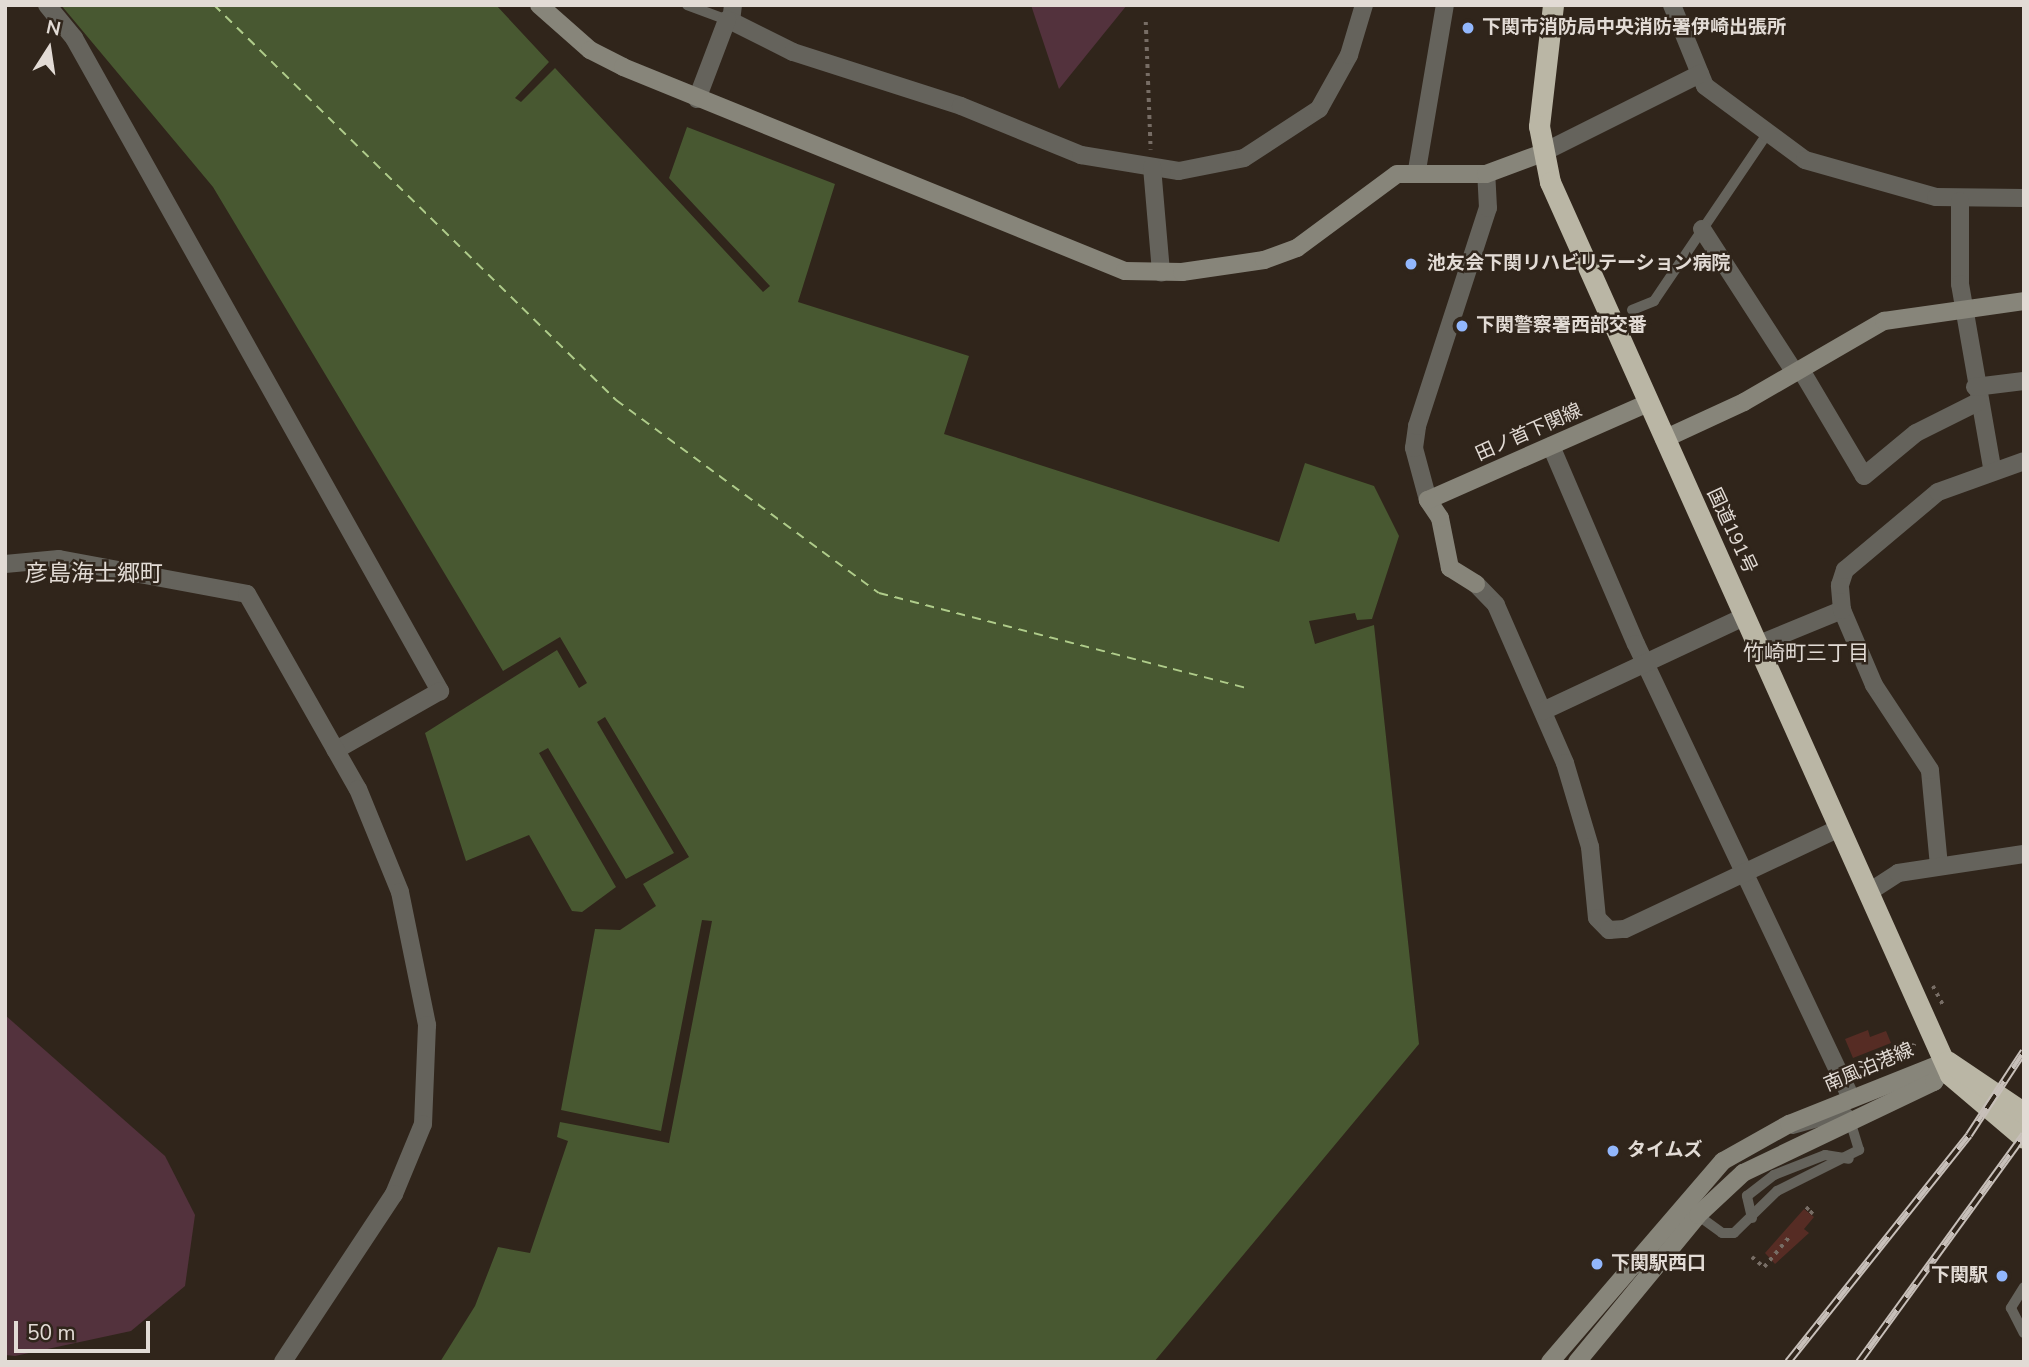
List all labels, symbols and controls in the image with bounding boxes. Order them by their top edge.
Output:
north arrow [14,14,84,84]
text: N [44,14,63,43]
place label: 下関市消防局中央消防署伊崎出張所 [1482,17,1786,39]
marker: 下関市消防局中央消防署伊崎出張所 [1460,20,1476,36]
place label: 池友会下関リハビリテーション病院 [1427,253,1731,275]
marker: 池友会下関リハビリテーション病院 [1401,254,1421,274]
place label: 下関警察署西部交番 [1476,315,1647,337]
marker: 下関警察署西部交番 [1454,318,1470,334]
street label: 田ノ首下関線 [1472,399,1586,467]
street label: 国道191号 [1701,485,1761,577]
district label: 彦島海士郷町 [25,560,163,588]
district label: 竹崎町三丁目 [1743,640,1869,666]
street label: 南風泊港線 [1821,1039,1917,1097]
place label: タイムズ [1627,1140,1703,1162]
marker: タイムズ [1605,1143,1621,1159]
place label: 下関駅西口 [1611,1253,1706,1275]
marker: 下関駅西口 [1589,1256,1605,1272]
place label: 下関駅 [1931,1265,1988,1287]
marker: 下関駅 [1994,1268,2010,1284]
scale bar [18,1308,154,1352]
text: 50 m [27,1319,76,1347]

